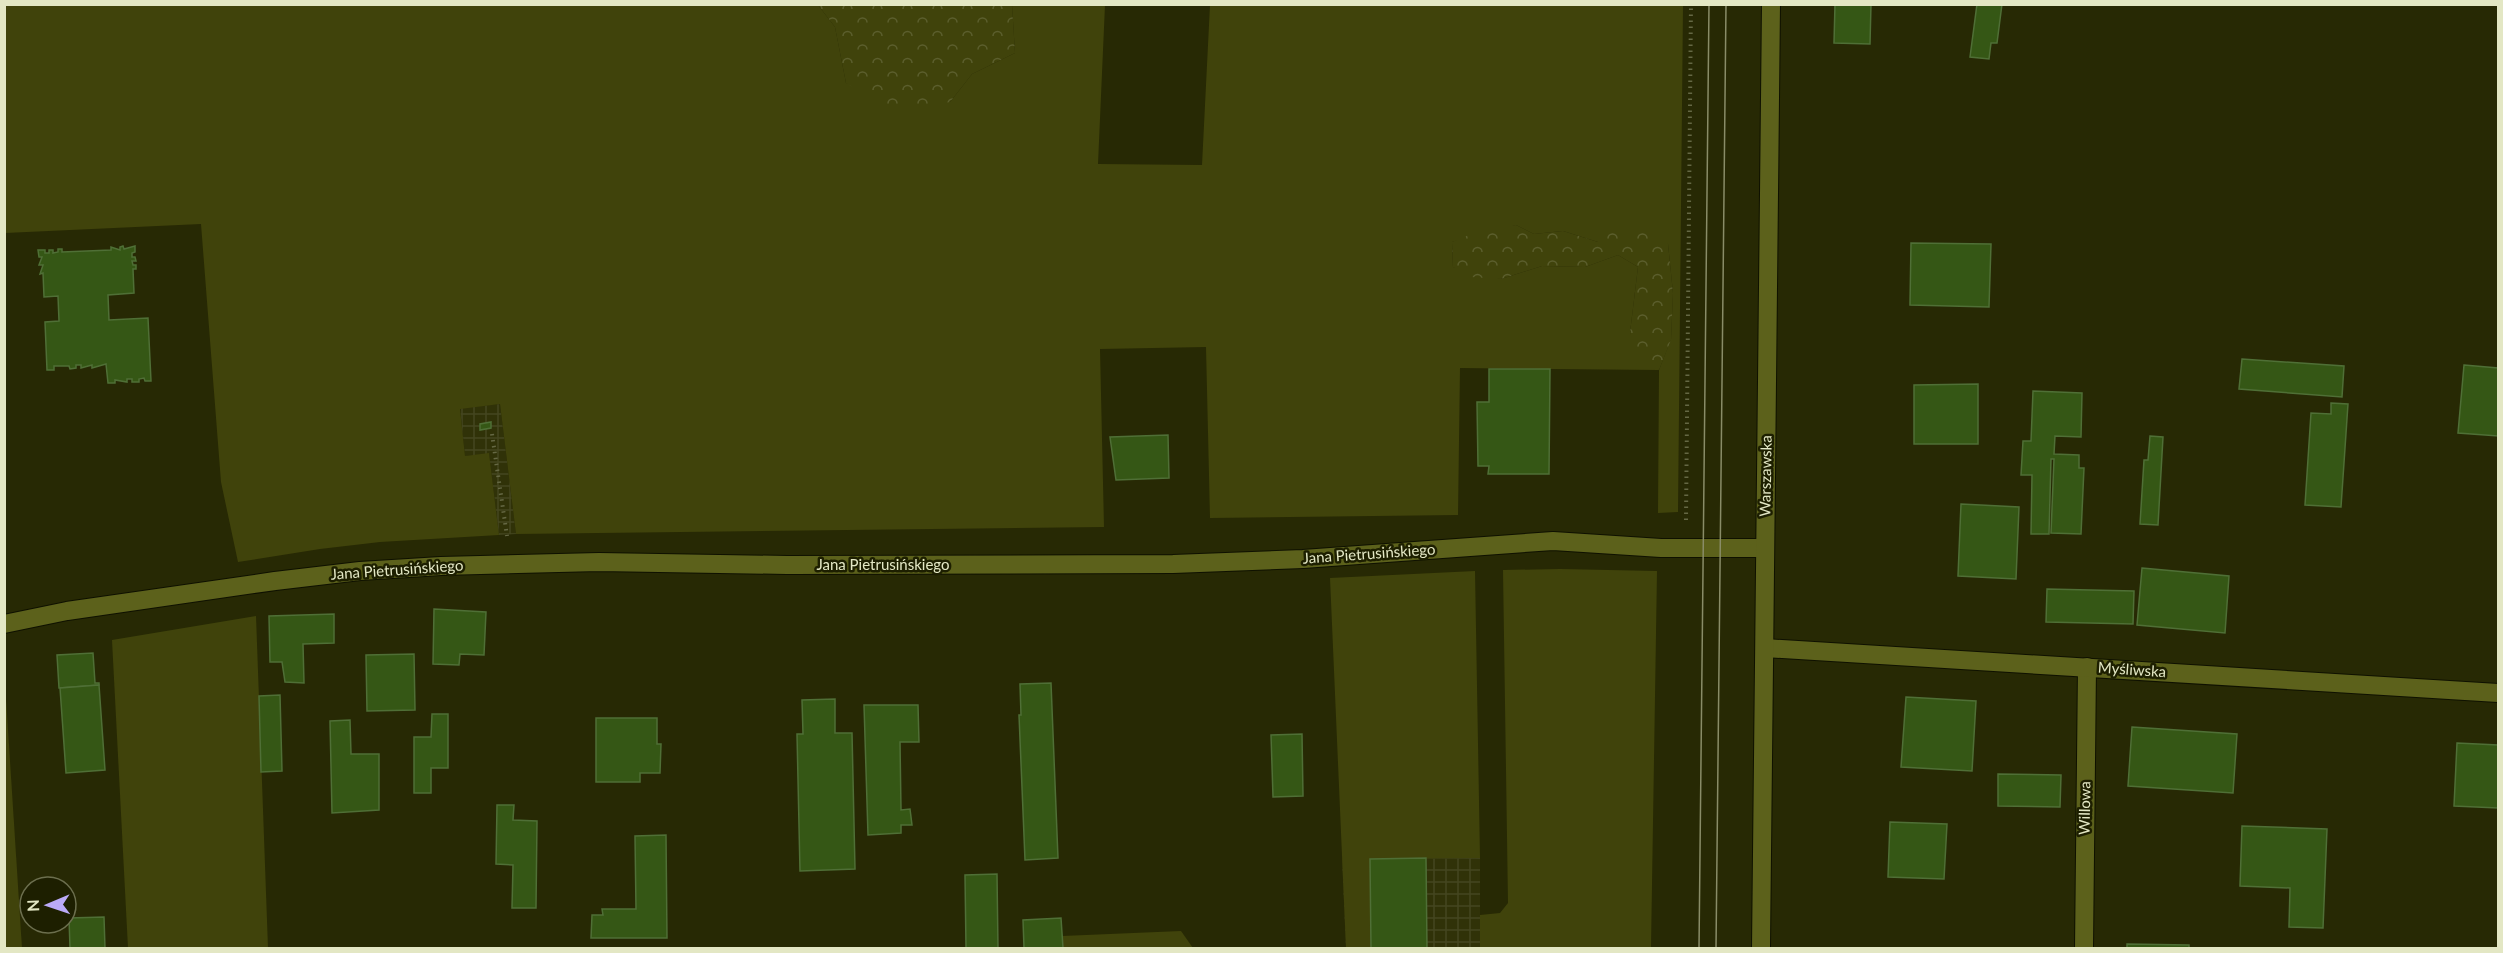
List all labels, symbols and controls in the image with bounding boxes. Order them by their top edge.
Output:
street label: Warszawska [1755,435,1775,517]
street label: Jana Pietrusińskiego [1302,539,1436,567]
street label: Jana Pietrusińskiego [330,555,464,583]
street label: Jana Pietrusińskiego [816,555,950,573]
street label: Myśliwska [2097,658,2167,680]
street label: Willowa [2075,781,2093,835]
north arrow [18,875,78,935]
text: N [23,899,42,912]

